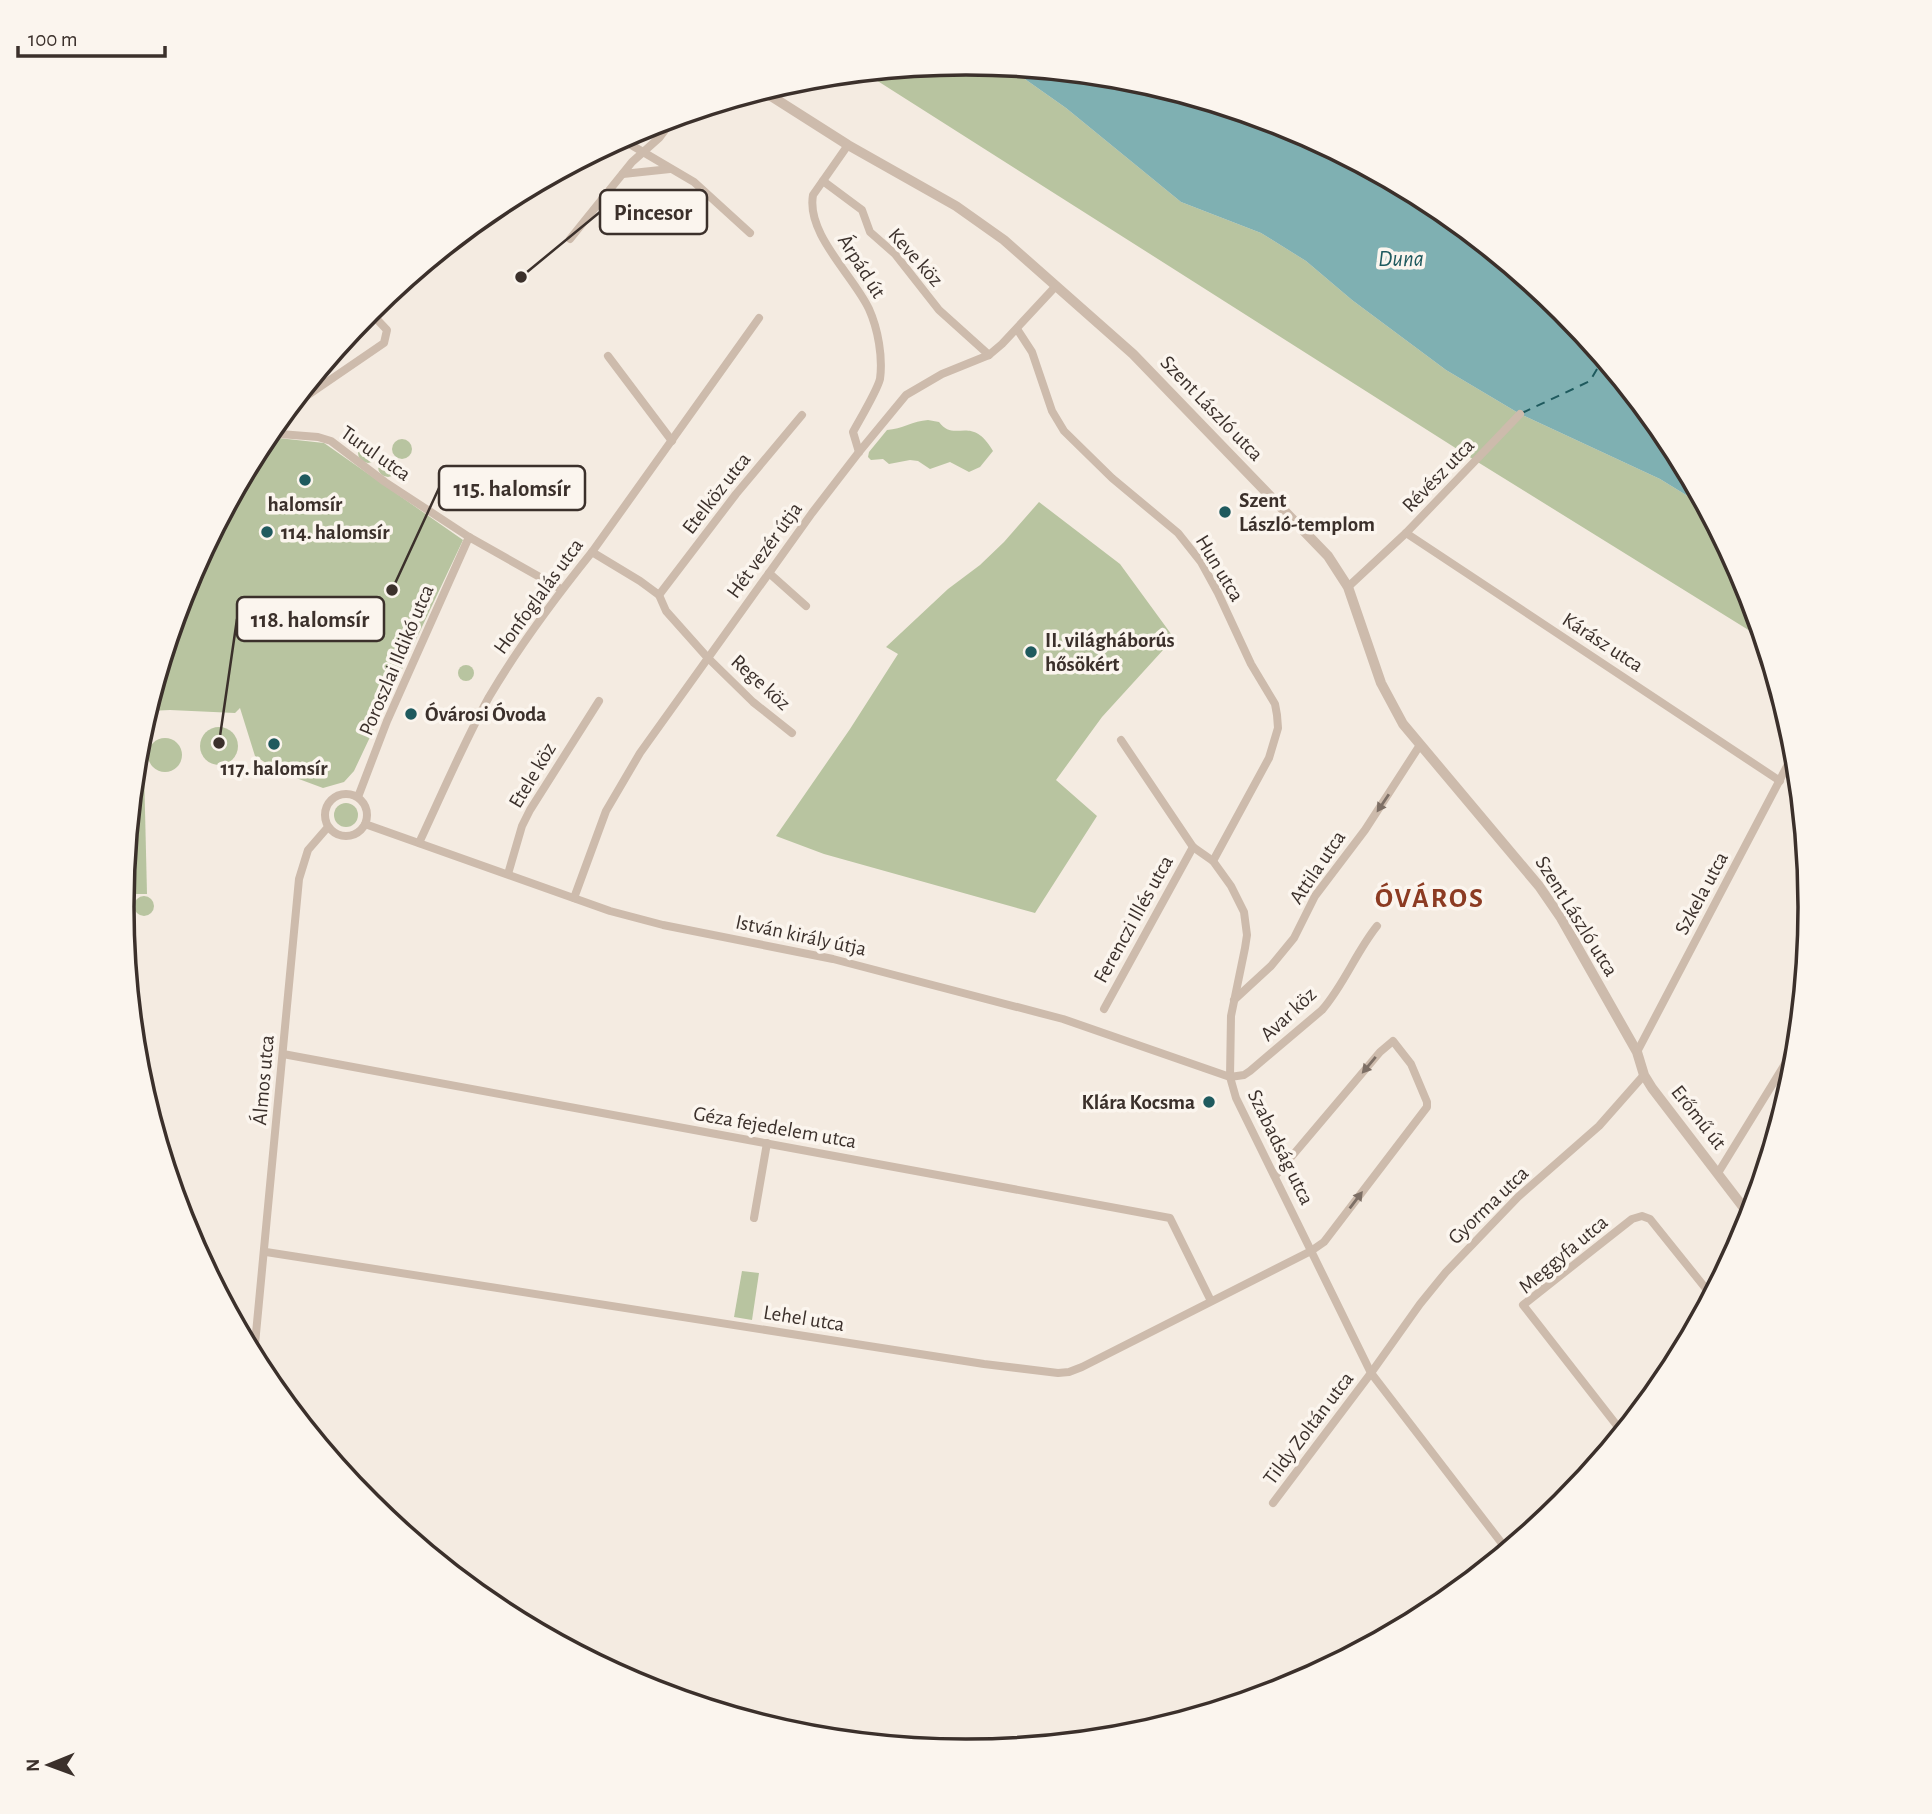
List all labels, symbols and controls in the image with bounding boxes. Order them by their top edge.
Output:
scale bar [18,14,164,58]
text: 100 m [28,29,78,50]
callout: Pincesor [600,190,707,234]
text: Pincesor [614,202,692,225]
street label: Keve köz [884,224,947,290]
street label: Árpád út [834,230,891,302]
water label: Duna [1378,248,1424,271]
street label: Szent László utca [1156,352,1267,465]
street label: Turul utca [337,422,415,485]
street label: Révész utca [1398,434,1479,516]
street label: Etelköz utca [678,448,755,538]
callout: 115. halomsír [439,466,585,510]
marker: halomsír [297,472,313,488]
text: 115. halomsír [453,478,571,501]
place label: Szent László-templom [1239,490,1375,535]
place label: halomsír [268,494,343,515]
street label: Hét vezér útja [723,498,806,602]
marker: Szent László-templom [1217,504,1233,520]
place label: 114. halomsír [281,522,390,543]
marker: 114. halomsír [259,524,275,540]
street label: Hun utca [1192,531,1248,605]
street label: Honfoglalás utca [490,535,587,658]
street label: Poroszlai Ildikó utca [355,581,438,739]
callout: 118. halomsír [237,597,384,641]
text: 118. halomsír [251,609,369,632]
street label: Kárász utca [1559,609,1647,676]
place label: II. világháborús hősökért [1045,630,1175,675]
marker: II. világháborús hősökért [1023,644,1039,660]
street label: Rege köz [727,651,794,714]
place label: Óvárosi Óvoda [425,702,546,725]
marker: Óvárosi Óvoda [403,706,419,722]
marker: 117. halomsír [266,736,282,752]
street label: Etele köz [505,739,560,812]
place label: 117. halomsír [220,758,328,779]
one-way arrow [1377,793,1390,812]
street label: Attila utca [1285,827,1350,908]
street label: Szkela utca [1671,848,1732,938]
street label: Ferenczi Illés utca [1090,852,1177,987]
street label: Szent László utca [1531,852,1622,980]
district label: ÓVÁROS [1375,882,1485,913]
street label: István király útja [734,911,869,960]
street label: Avar köz [1256,984,1320,1045]
street label: Álmos utca [247,1034,278,1126]
one-way arrow [1361,1056,1377,1074]
street label: Erőmű út [1667,1081,1730,1154]
street label: Szabadság utca [1244,1086,1318,1208]
place label: Klára Kocsma [1081,1092,1195,1113]
marker: Klára Kocsma [1201,1094,1217,1110]
street label: Géza fejedelem utca [692,1103,858,1152]
street label: Gyorma utca [1444,1162,1533,1248]
one-way arrow [1349,1191,1363,1210]
street label: Meggyfa utca [1515,1211,1612,1297]
street label: Lehel utca [762,1302,846,1335]
street label: Tildy Zoltán utca [1259,1368,1358,1489]
north arrow [14,1730,84,1800]
text: N [24,1758,43,1772]

